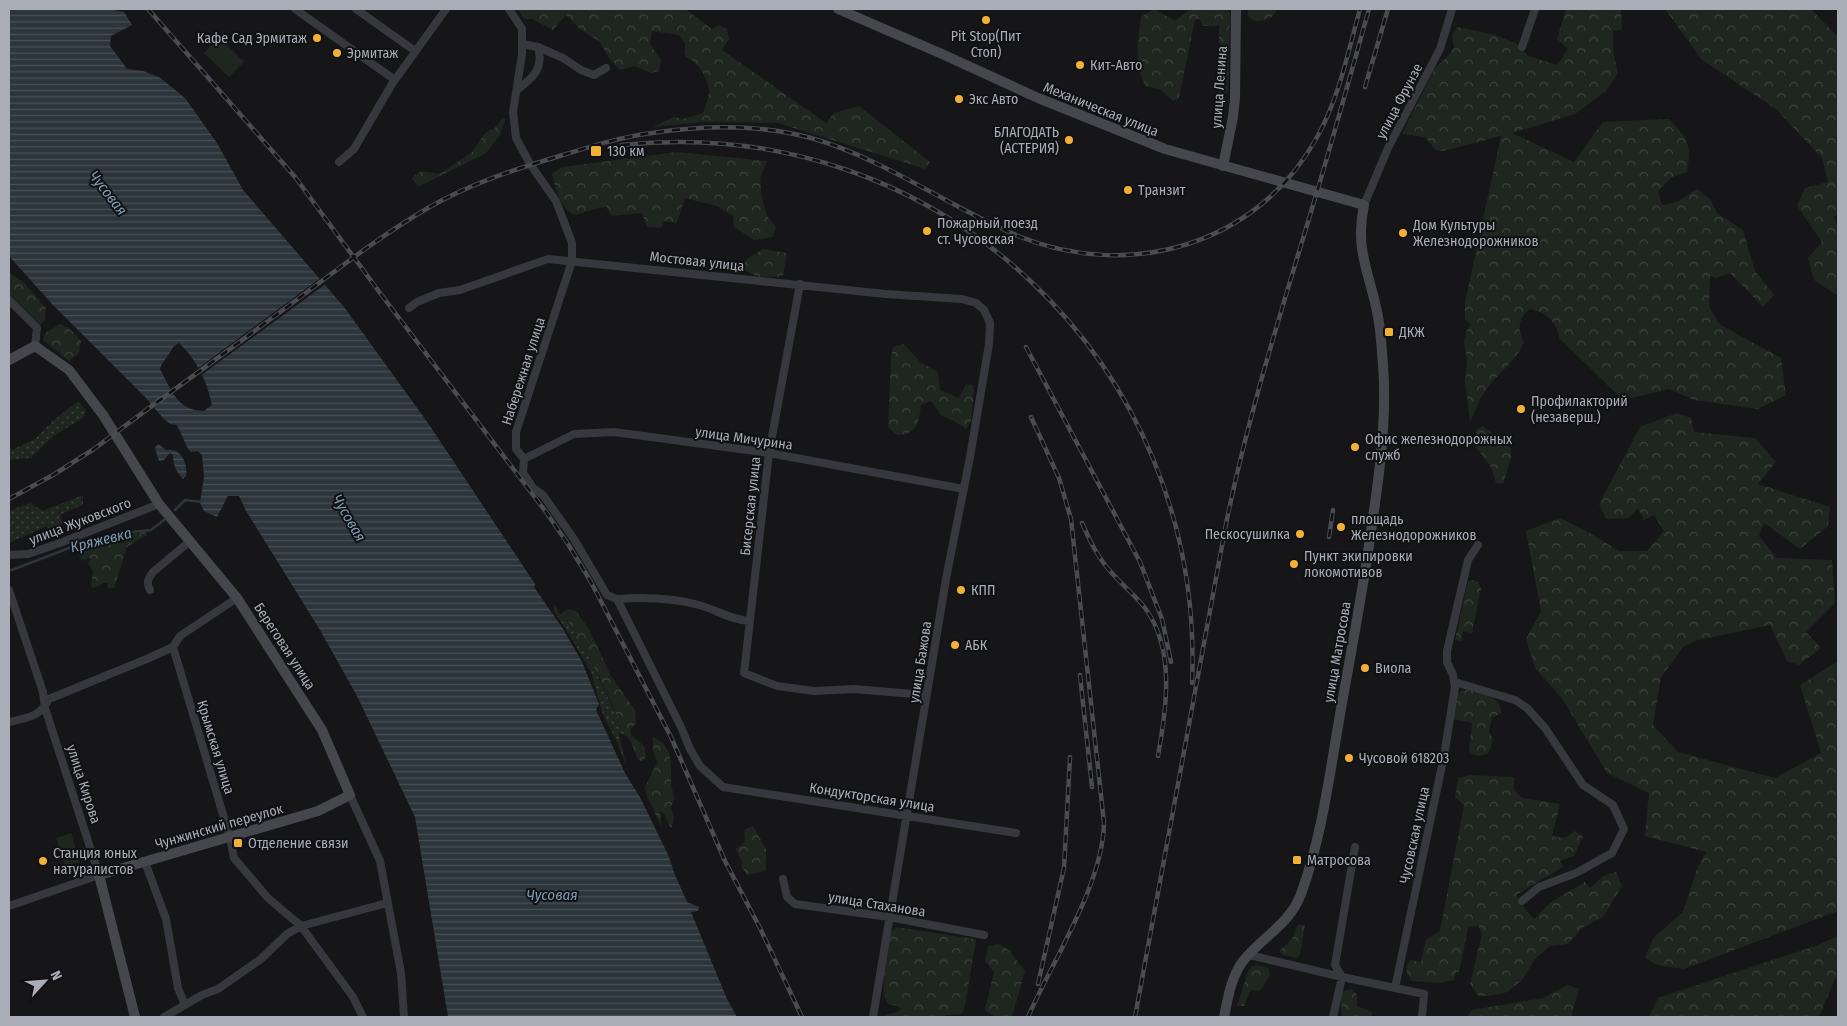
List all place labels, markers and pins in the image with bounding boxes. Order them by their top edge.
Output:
marker: Pit Stop(Пит Стоп) [980,14,992,26]
place label: Pit Stop(Пит Стоп) [951,28,1022,61]
place label: Кафе Сад Эрмитаж [197,30,307,47]
marker: Кафе Сад Эрмитаж [311,32,323,44]
place label: Эрмитаж [347,45,398,62]
marker: Эрмитаж [331,47,343,59]
place label: Кит-Авто [1090,57,1142,74]
marker: Кит-Авто [1074,59,1086,71]
place label: Экс Авто [969,91,1018,108]
marker: Экс Авто [953,93,965,105]
place label: БЛАГОДАТЬ (АСТЕРИЯ) [994,124,1059,157]
marker: БЛАГОДАТЬ (АСТЕРИЯ) [1063,134,1075,146]
place label: 130 км [607,143,644,160]
marker: 130 км [589,144,603,158]
place label: Транзит [1138,182,1186,199]
marker: Транзит [1122,184,1134,196]
place label: Пожарный поезд ст. Чусовская [937,215,1038,248]
place label: Дом Культуры Железнодорожников [1412,217,1539,250]
marker: Пожарный поезд ст. Чусовская [921,225,933,237]
marker: Дом Культуры Железнодорожников [1397,227,1409,239]
place label: ДКЖ [1398,324,1425,341]
marker: ДКЖ [1383,326,1395,338]
place label: Профилакторий (незаверш.) [1531,393,1628,426]
marker: Профилакторий (незаверш.) [1515,403,1527,415]
place label: Офис железнодорожных служб [1365,431,1513,464]
marker: Офис железнодорожных служб [1349,441,1361,453]
place label: площадь Железнодорожников [1351,511,1477,544]
marker: площадь Железнодорожников [1335,521,1347,533]
place label: Пескосушилка [1205,526,1290,543]
marker: Пескосушилка [1294,528,1306,540]
place label: Пункт экипировки локомотивов [1304,548,1413,581]
marker: Пункт экипировки локомотивов [1288,558,1300,570]
place label: КПП [971,582,995,599]
marker: КПП [955,584,967,596]
place label: АБК [965,637,988,654]
marker: АБК [949,639,961,651]
place label: Виола [1375,660,1412,677]
marker: Виола [1359,662,1371,674]
place label: Чусовой 618203 [1359,750,1449,767]
marker: Чусовой 618203 [1343,752,1355,764]
place label: Отделение связи [248,835,349,852]
marker: Отделение связи [232,837,244,849]
place label: Станция юных натуралистов [53,845,138,878]
place label: Матросова [1307,852,1371,869]
marker: Матросова [1291,854,1303,866]
marker: Станция юных натуралистов [37,855,49,867]

